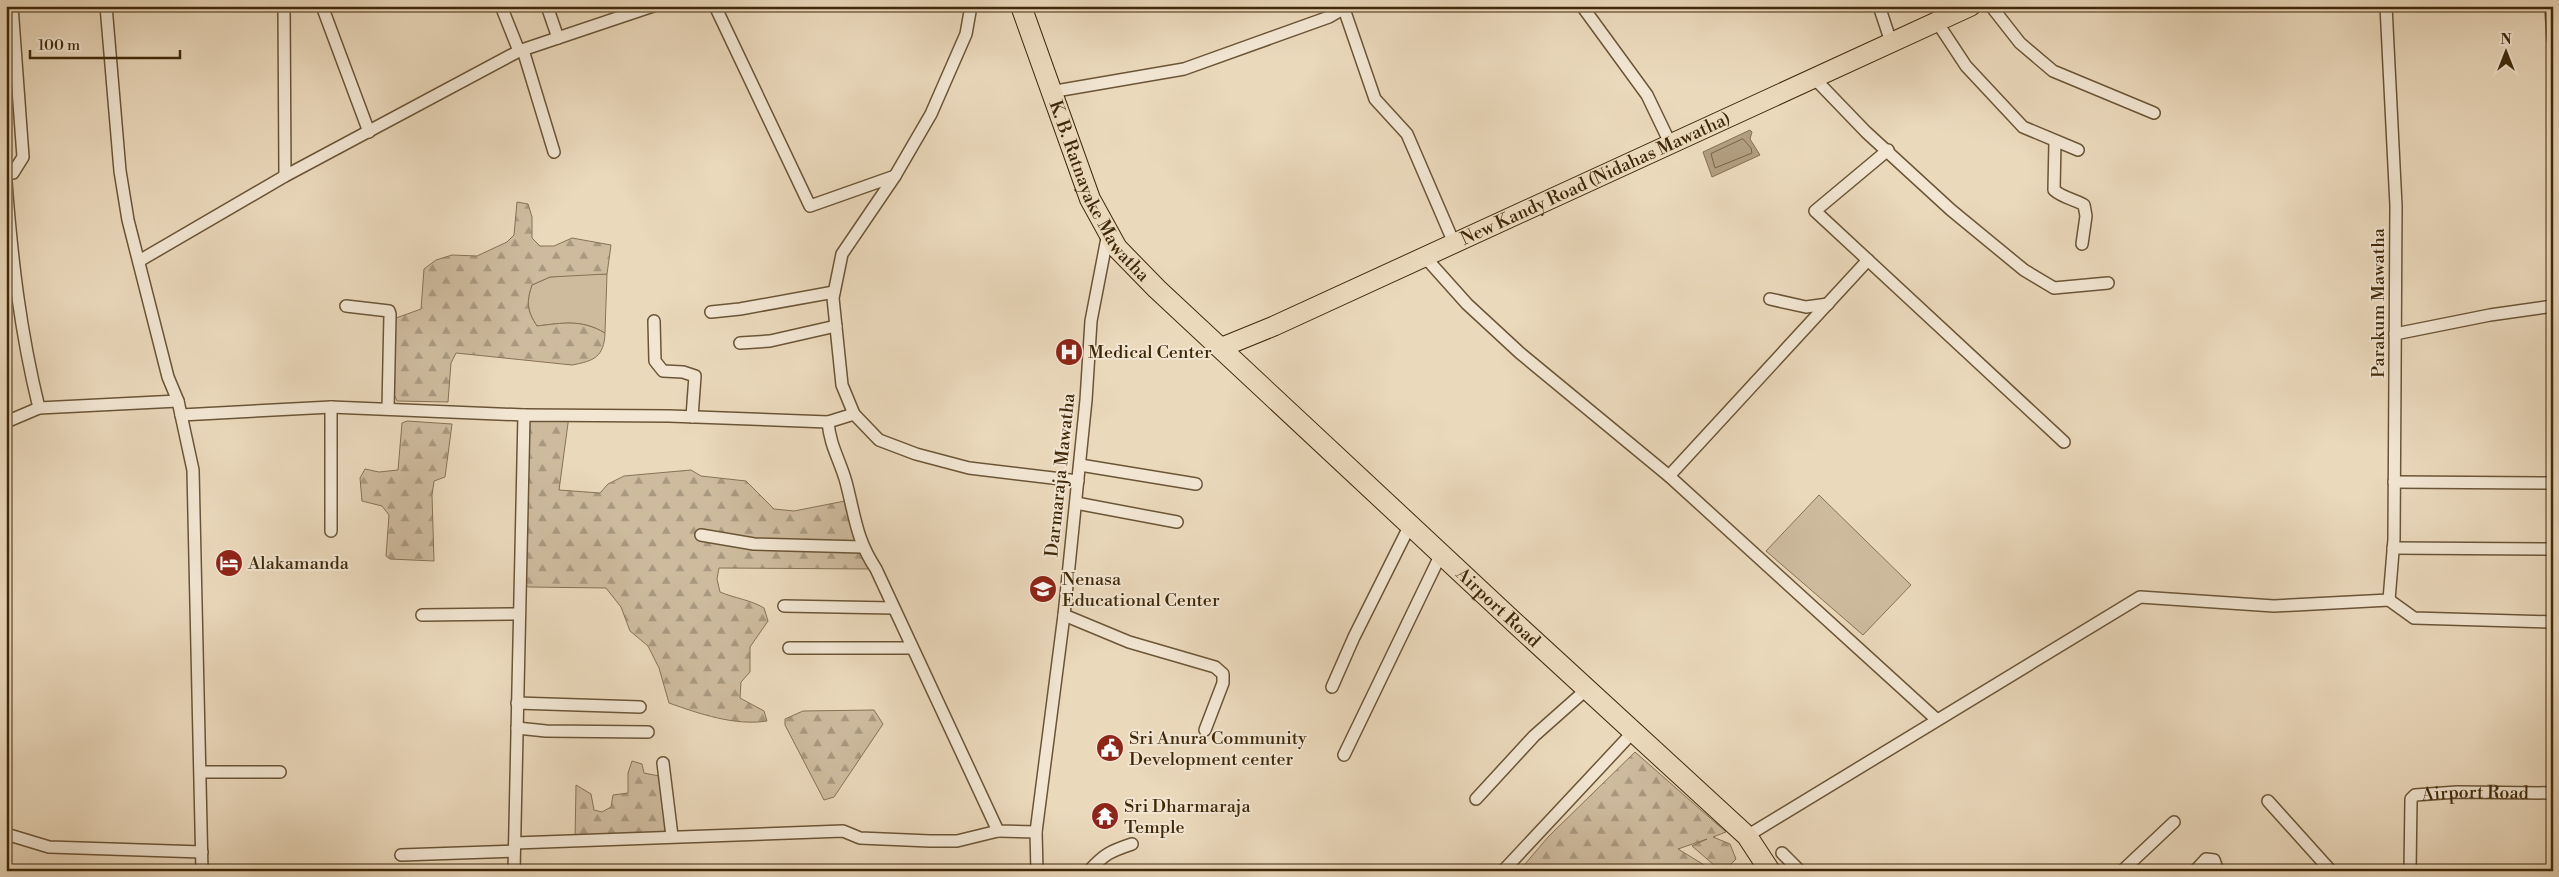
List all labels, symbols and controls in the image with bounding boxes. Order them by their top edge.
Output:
scale bar [30,28,180,60]
north arrow [2482,28,2532,78]
text: N [2500,31,2512,49]
text: 100 m [38,36,80,55]
street label: K. B. Ratnayake Mawatha [1044,97,1155,287]
street label: New Kandy Road (Nidahas Mawatha) [1457,107,1734,251]
street label: Parakum Mawatha [2367,227,2390,378]
hospital icon: Medical Center [1054,337,1084,367]
place label: Medical Center [1088,341,1212,364]
street label: Darmaraja Mawatha [1040,391,1081,558]
hotel icon: Alakamanda [214,548,244,578]
place label: Alakamanda [247,552,350,575]
street label: Airport Road [1450,562,1546,653]
place label: Nenasa Educational Center [1062,568,1220,612]
school or university icon: Nenasa Educational Center [1028,574,1058,604]
place label: Sri Anura Community Development center [1129,727,1307,771]
public building icon: Sri Anura Community Development center [1095,733,1125,763]
street label: Airport Road [2420,781,2530,807]
place label: Sri Dharmaraja Temple [1124,795,1252,839]
temple icon: Sri Dharmaraja Temple [1090,801,1120,831]

